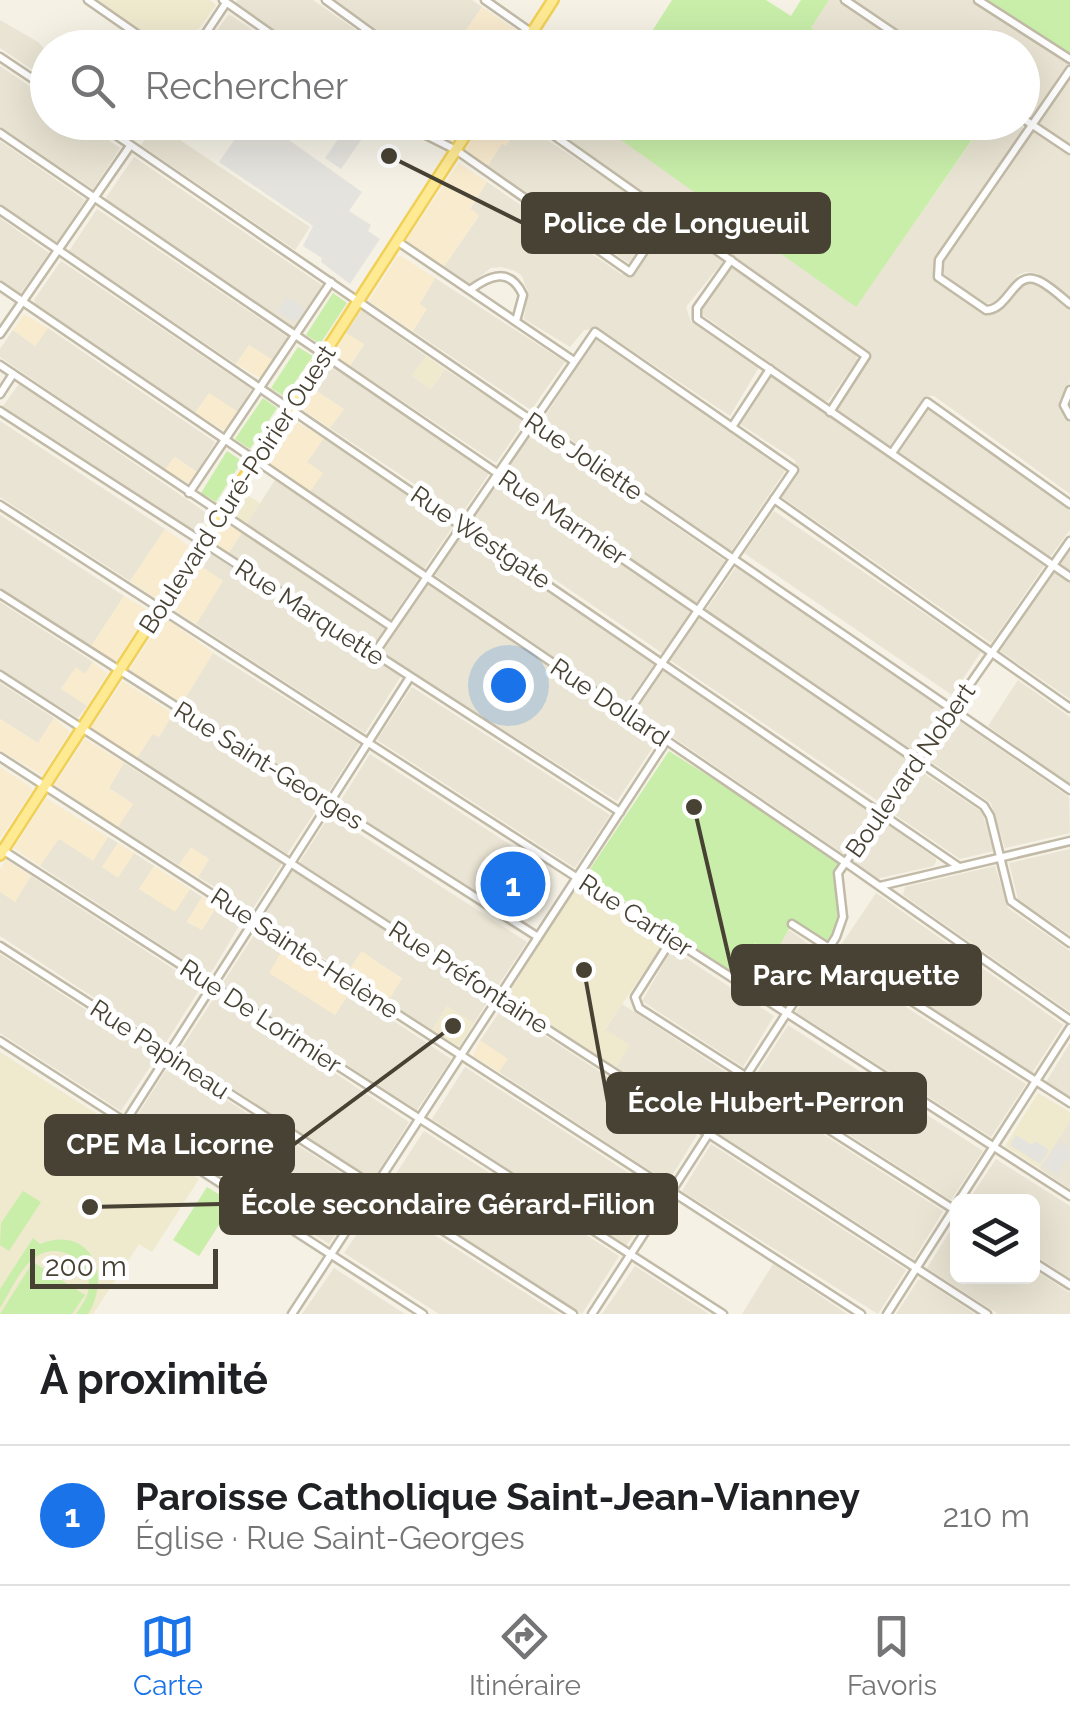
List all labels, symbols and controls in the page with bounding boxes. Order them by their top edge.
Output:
search box [30,30,1040,140]
icon: search [65,58,120,113]
text: Rechercher [145,63,348,108]
callout: Police de Longueuil [523,194,829,252]
text: Police de Longueuil [543,207,809,240]
street label: Boulevard Curé-Poirier Ouest [132,339,342,639]
street label: Rue Joliette [519,406,649,506]
street label: Rue Marmier [493,463,633,571]
street label: Rue Westgate [405,479,557,595]
street label: Rue Marquette [230,553,390,671]
street label: Rue Dollard [545,652,675,752]
your location [483,660,534,711]
street label: Boulevard Nobert [839,677,982,863]
street label: Rue Saint-Georges [169,695,369,835]
pin: 1 [480,846,546,922]
street label: Rue Cartier [574,867,698,963]
street label: Rue Sainte-Hélène [206,881,404,1025]
street label: Rue Préfontaine [384,914,554,1040]
callout: Parc Marquette [733,946,980,1004]
street label: Rue De Lorimier [175,953,347,1079]
text: Parc Marquette [752,959,960,992]
street label: Rue Papineau [85,993,235,1105]
callout: École Hubert-Perron [608,1074,925,1132]
text: École Hubert-Perron [628,1086,904,1119]
callout: CPE Ma Licorne [46,1116,293,1174]
text: CPE Ma Licorne [66,1128,274,1161]
callout: École secondaire Gérard-Filion [221,1175,676,1233]
text: École secondaire Gérard-Filion [241,1188,655,1221]
map controls [950,1194,1040,1284]
button: layers [950,1194,1040,1284]
scale bar [30,1244,218,1288]
text: 200 m [45,1250,127,1283]
text: À proximité [40,1355,268,1404]
text: Paroisse Catholique Saint-Jean-Vianney [135,1474,860,1519]
text: 1 [65,1497,80,1534]
text: 210 m [942,1497,1030,1534]
text: Église · Rue Saint-Georges [135,1519,525,1556]
tab: Carte [133,1609,203,1702]
tab: Itinéraire [469,1609,581,1702]
tab: Favoris [847,1609,937,1702]

